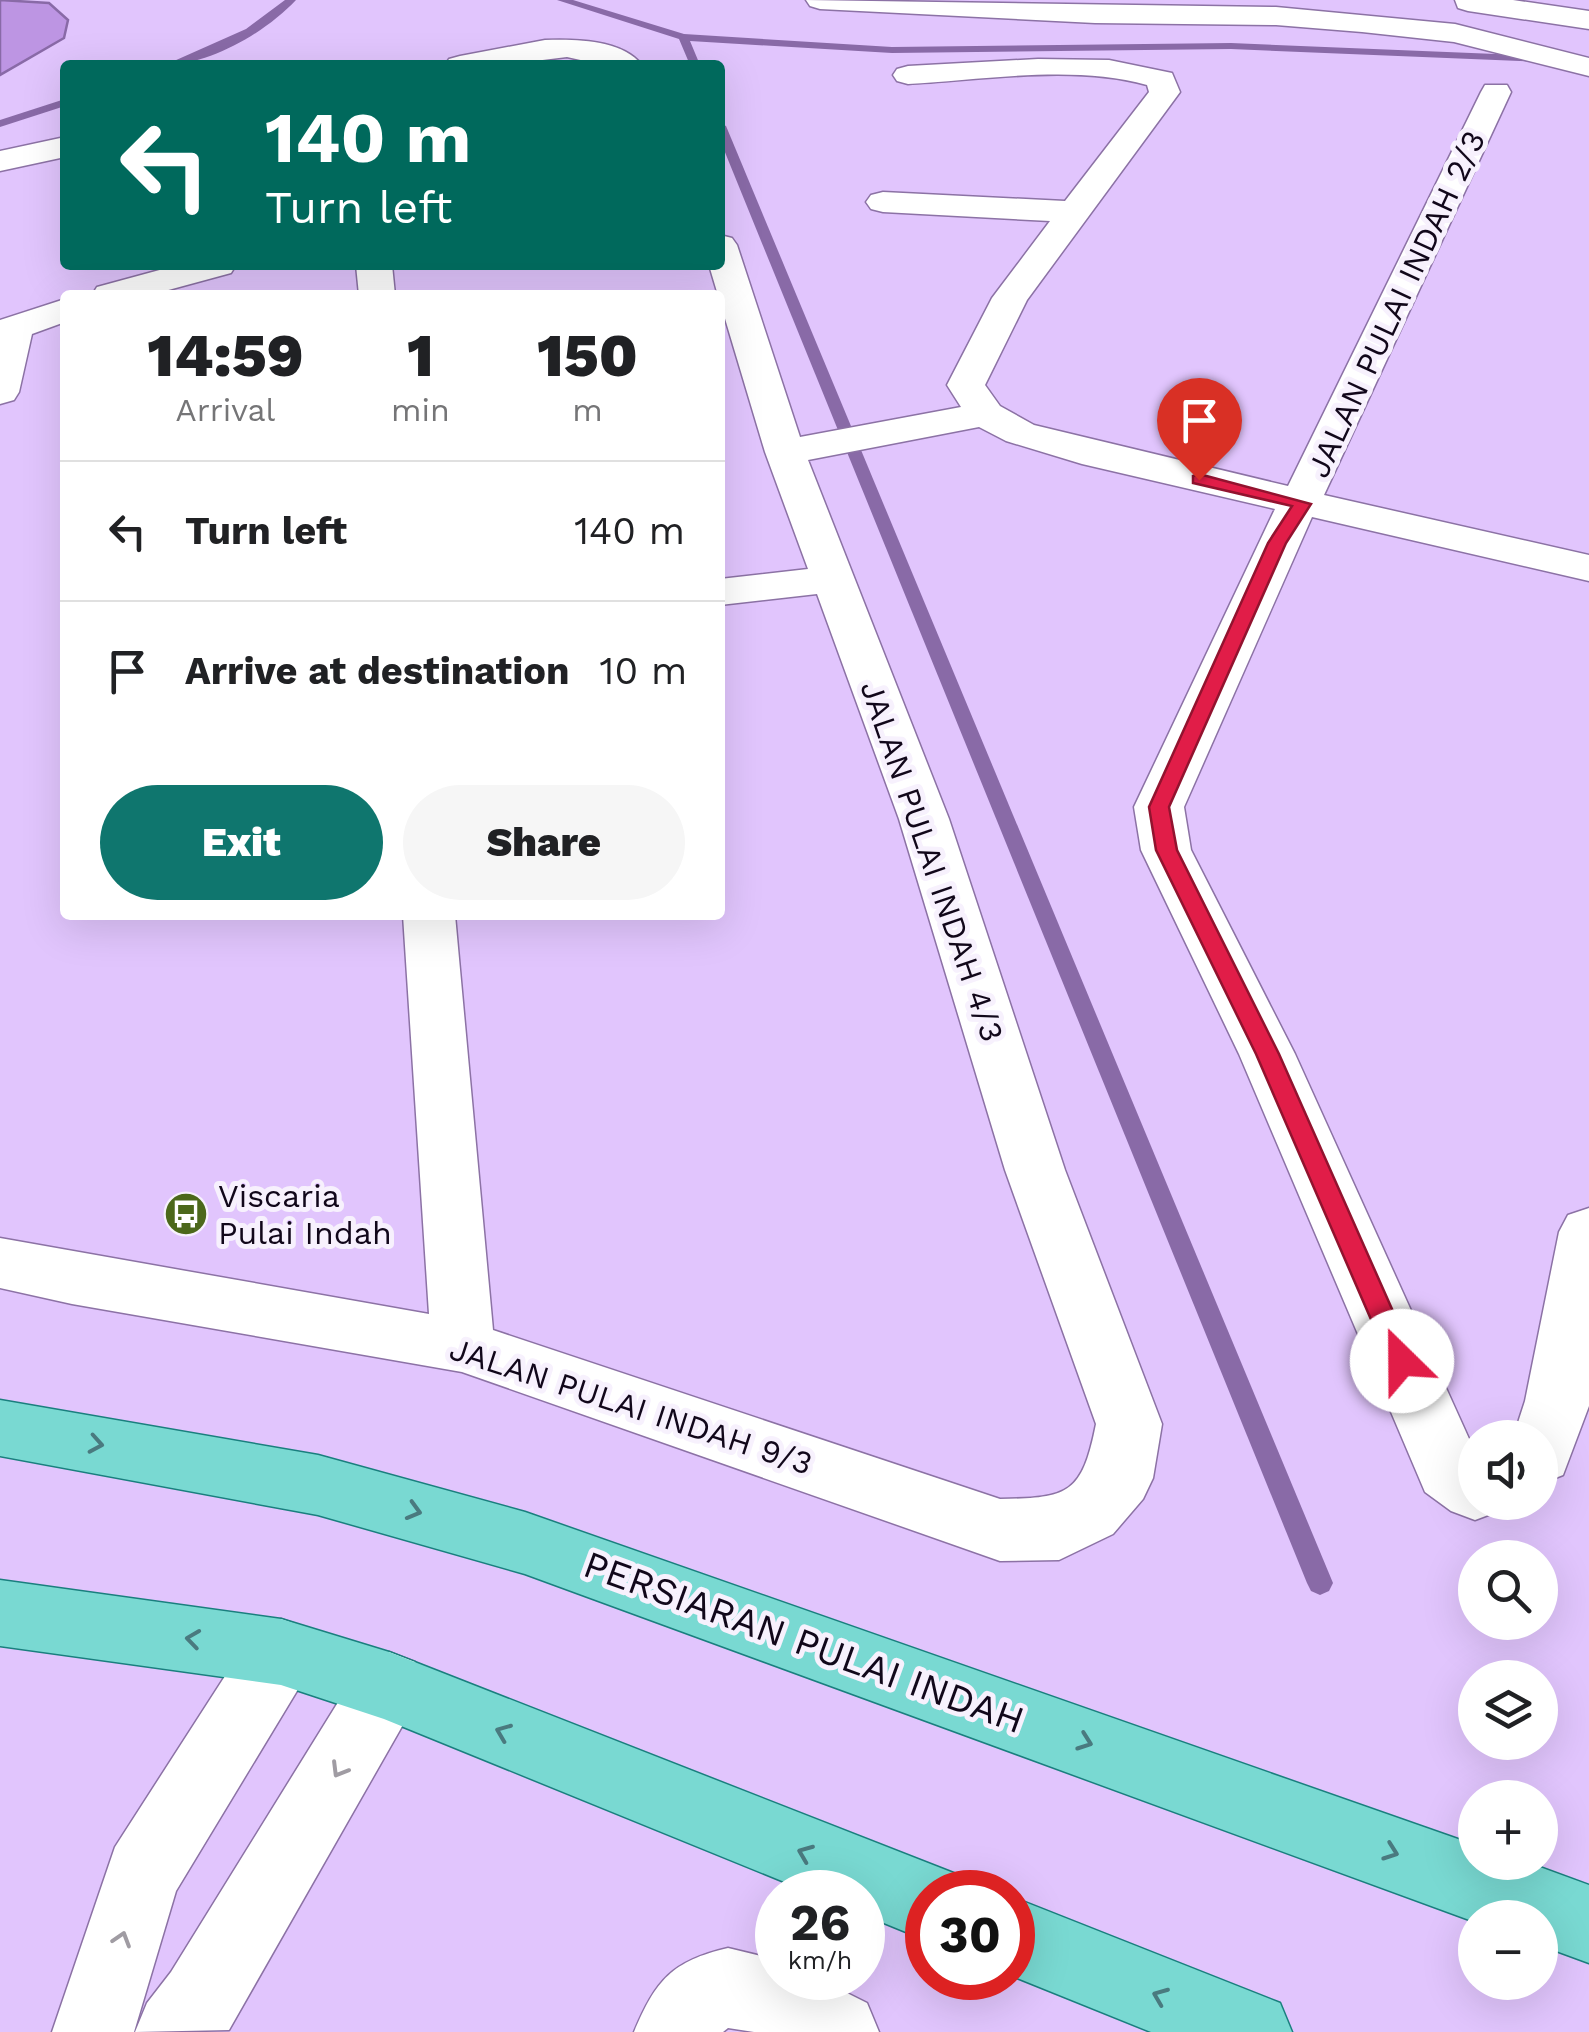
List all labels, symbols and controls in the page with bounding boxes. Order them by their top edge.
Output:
text: 140 m [265,97,471,179]
icon: left [100,100,230,230]
street label: JALAN PULAI INDAH 2/3 [1299,125,1493,483]
text: Turn left [265,181,452,234]
text: 14:59 [147,320,304,391]
text: 1 [407,320,434,391]
text: 150 [537,320,638,391]
pin [1157,378,1242,481]
text: Arrival [176,391,275,429]
text: min [391,391,450,429]
text: m [572,391,603,429]
icon: arrive [1172,393,1227,448]
icon: left [100,504,155,559]
text: Turn left [185,509,347,553]
text: 140 m [574,509,685,553]
icon: arrive [100,644,155,699]
text: Arrive at destination [185,649,570,693]
text: 10 m [600,649,687,693]
street label: JALAN PULAI INDAH 4/3 [852,676,1012,1046]
button: Exit [100,785,383,900]
button: Share [403,785,685,900]
place label: Viscaria Pulai Indah [218,1177,392,1252]
bus stop icon: Viscaria Pulai Indah [163,1191,209,1237]
position arrow [1350,1309,1454,1413]
street label: JALAN PULAI INDAH 9/3 [445,1329,817,1483]
map controls [1458,1420,1558,2000]
button: sound [1458,1420,1558,1520]
one-way arrow [88,1433,104,1454]
one-way arrow [405,1500,422,1521]
button: search [1458,1540,1558,1640]
street label: PERSIARAN PULAI INDAH [578,1542,1030,1742]
one-way arrow [185,1630,201,1651]
button: layers [1458,1660,1558,1760]
one-way arrow [495,1724,513,1744]
one-way arrow [1076,1730,1093,1751]
one-way arrow [332,1759,351,1777]
button: + [1458,1780,1558,1880]
one-way arrow [1381,1840,1398,1861]
one-way arrow [797,1845,814,1865]
speed limit sign: 30 [905,1870,1035,2000]
text: 26 [790,1893,850,1952]
button: − [1458,1900,1558,2000]
one-way arrow [110,1931,131,1948]
text: km/h [788,1946,852,1975]
one-way arrow [1153,1987,1170,2007]

